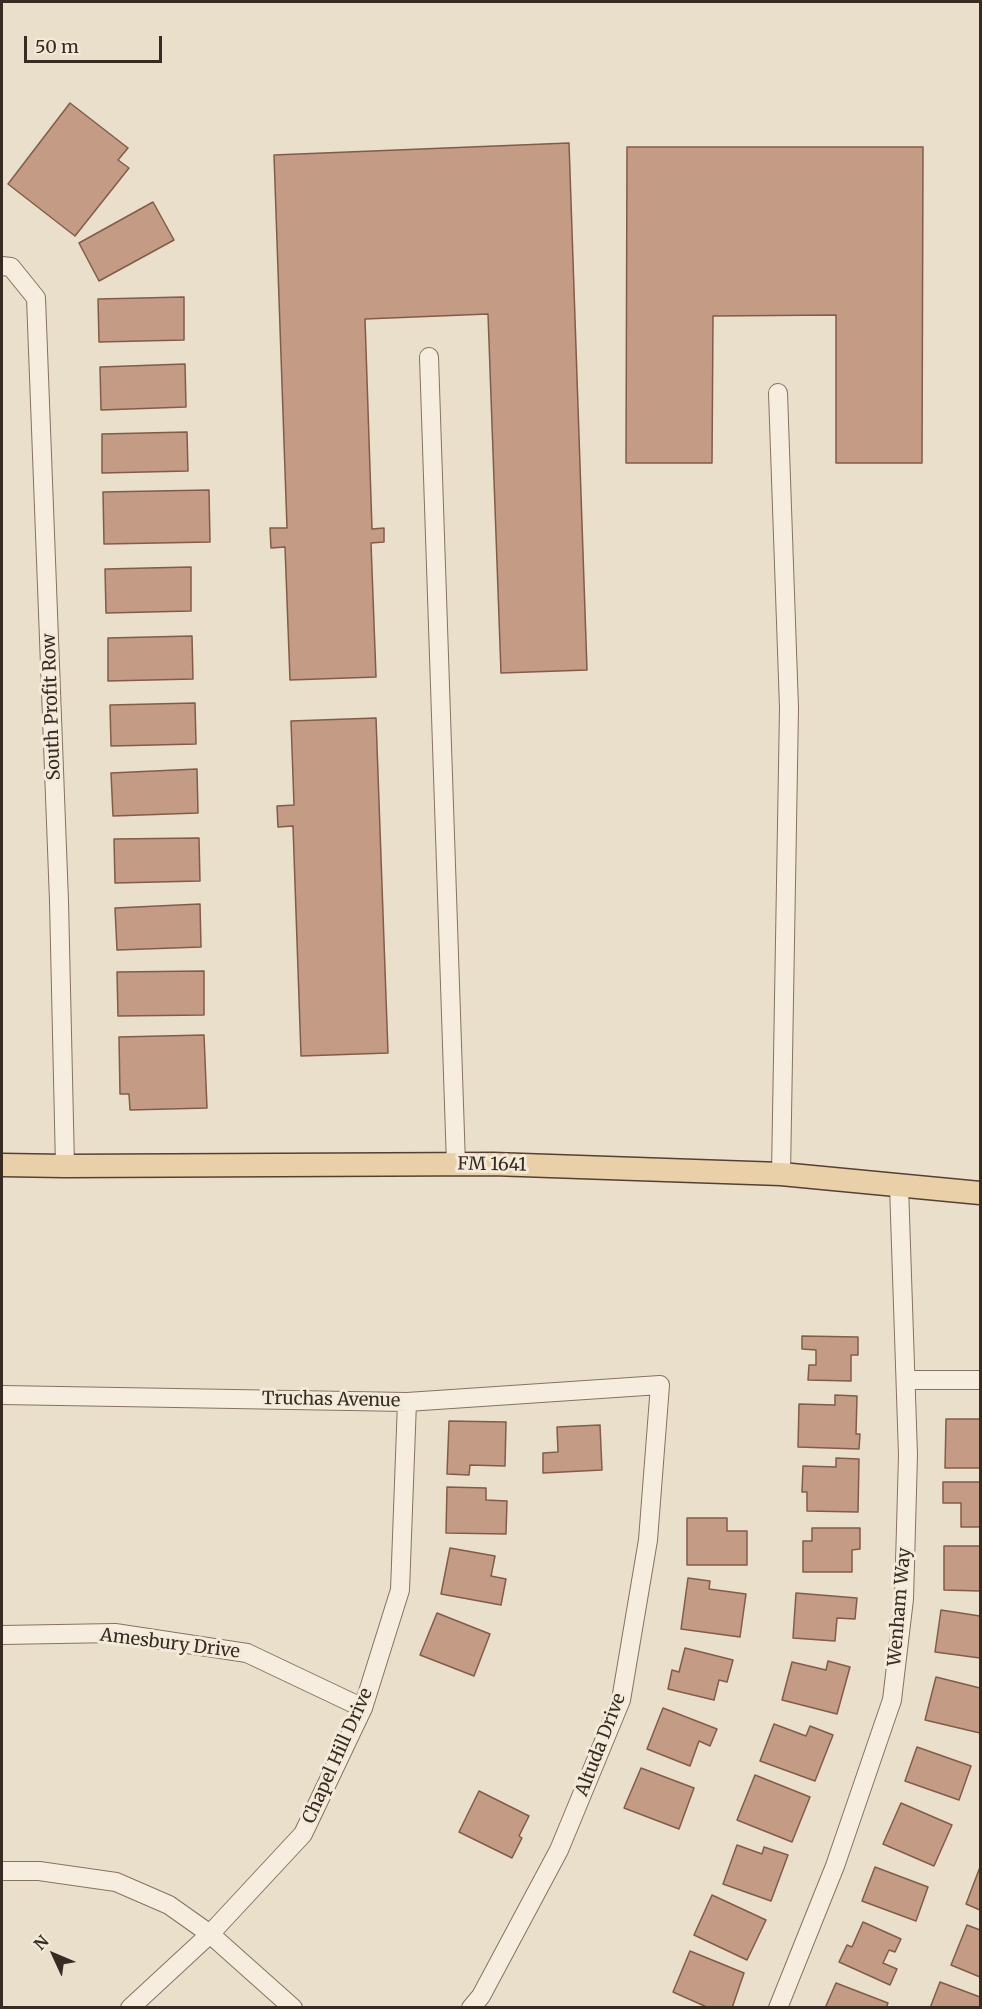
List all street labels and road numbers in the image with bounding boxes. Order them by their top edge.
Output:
street label: South Profit Row [39,633,65,781]
street label: FM 1641 [457,1154,527,1176]
street label: Truchas Avenue [262,1388,400,1412]
street label: Wenham Way [884,1547,916,1667]
street label: Amesbury Drive [99,1625,241,1663]
street label: Chapel Hill Drive [298,1685,378,1827]
street label: Altuda Drive [572,1691,630,1799]

